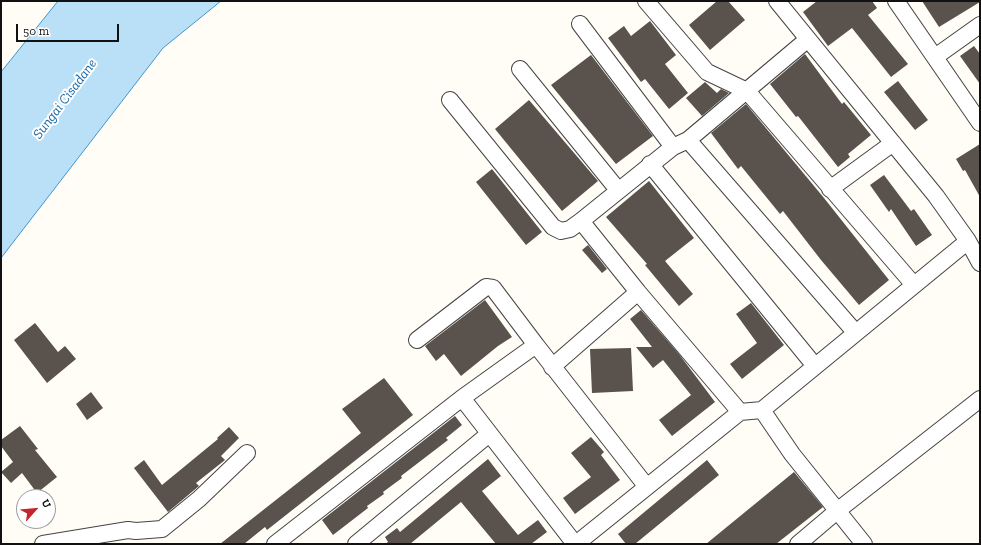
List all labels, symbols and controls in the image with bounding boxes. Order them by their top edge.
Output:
scale bar [18,16,121,42]
text: 50 m [23,24,49,38]
water label: Sungai Cisadane [29,56,101,142]
north arrow [16,489,56,529]
text: U [39,497,54,510]

